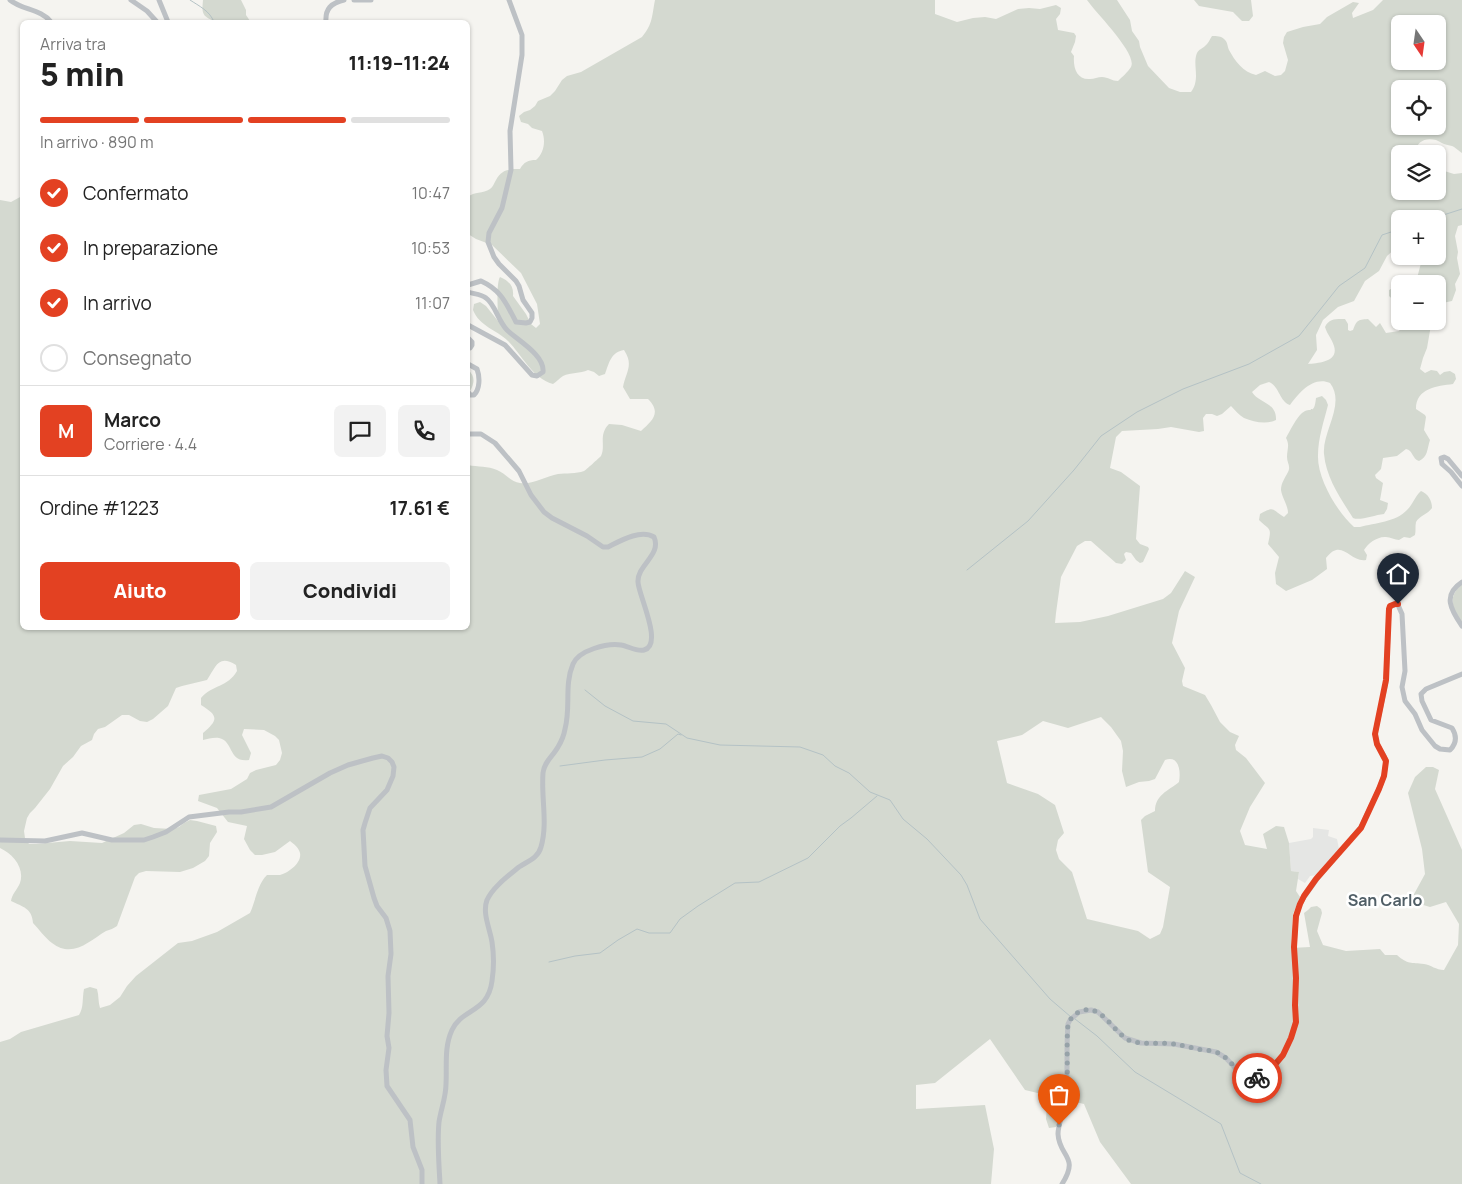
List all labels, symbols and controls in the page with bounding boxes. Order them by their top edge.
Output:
north arrow [1391,15,1446,70]
map controls [1391,15,1446,330]
text: Arriva tra [40,33,106,55]
text: 11:19–11:24 [348,50,450,76]
text: 5 min [40,52,124,96]
button: locate [1391,80,1446,135]
text: In arrivo · 890 m [40,131,154,153]
button: layers [1391,145,1446,200]
icon: check [40,179,68,207]
text: Confermato [83,180,189,206]
text: 10:47 [412,182,450,204]
button: + [1391,210,1446,265]
icon: check [40,234,68,262]
text: In preparazione [83,235,218,261]
text: 10:53 [411,237,450,259]
button: − [1391,275,1446,330]
icon: check [40,289,68,317]
text: In arrivo [83,290,152,316]
text: 11:07 [415,292,450,314]
text: Consegnato [83,345,192,371]
button: chat [334,405,386,457]
button: phone [398,405,450,457]
text: Marco [104,407,161,433]
text: M [58,418,74,444]
text: Corriere · 4.4 [104,433,197,455]
text: Ordine #1223 [40,495,159,521]
text: 17.61 € [389,495,450,521]
pin [1377,553,1419,604]
icon: home [1384,560,1412,588]
button: Aiuto [40,562,240,620]
button: Condividi [250,562,450,620]
district label: San Carlo [1348,889,1422,911]
courier [1232,1053,1282,1103]
icon: bike [1243,1064,1271,1092]
pin [1038,1074,1080,1125]
icon: bag [1045,1081,1073,1109]

